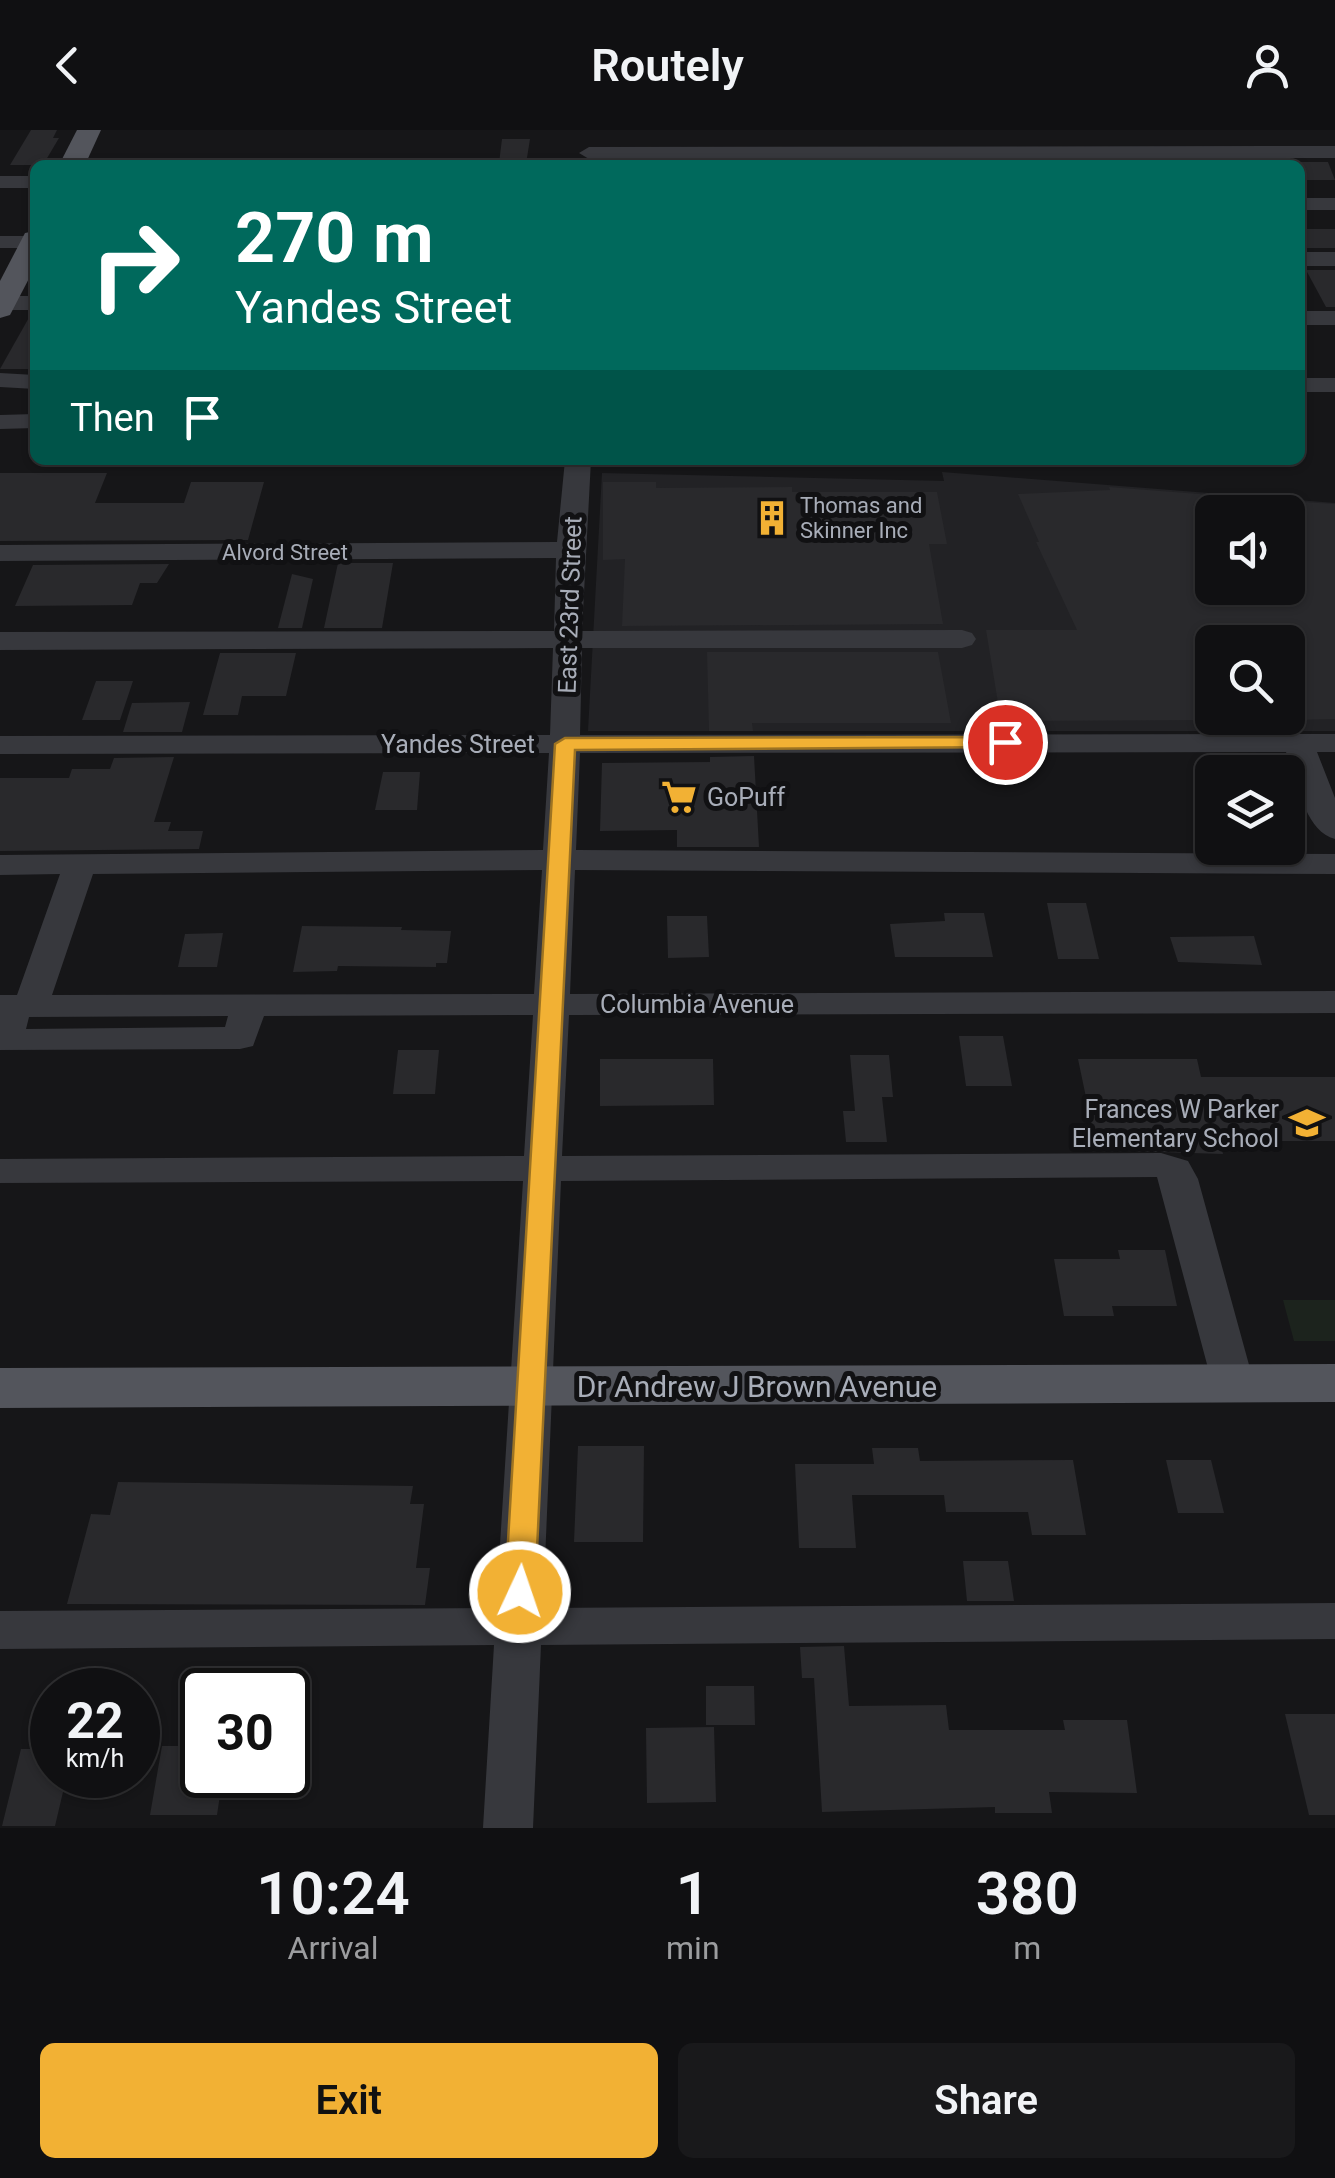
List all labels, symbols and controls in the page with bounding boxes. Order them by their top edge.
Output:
icon: back [40,38,95,93]
icon: person [1240,38,1295,93]
text: Routely [591,39,744,92]
text: 270 m [235,197,434,279]
icon: right [70,200,200,330]
text: Yandes Street [235,281,512,334]
icon: arrive [175,390,230,445]
text: Then [70,396,155,440]
place label: Thomas and Skinner Inc [800,493,922,543]
map controls [1195,495,1305,865]
button: sound [1195,495,1305,605]
building icon: Thomas and Skinner Inc [753,499,791,537]
street label: East 23rd Street [552,516,588,694]
street label: Alvord Street [222,540,348,565]
button: search [1195,625,1305,735]
pin [963,700,1048,785]
icon: arrive [978,715,1033,770]
street label: Yandes Street [381,730,535,759]
button: layers [1195,755,1305,865]
supermarket icon: GoPuff [660,778,698,816]
place label: GoPuff [707,783,786,812]
street label: Columbia Avenue [600,990,794,1019]
place label: Frances W Parker Elementary School [1072,1095,1280,1153]
school or university icon: Frances W Parker Elementary School [1288,1104,1326,1142]
street label: Dr Andrew J Brown Avenue [577,1369,937,1404]
position arrow [468,1540,572,1644]
speed limit sign: 30 [180,1668,310,1798]
text: 22 [66,1692,124,1750]
text: km/h [66,1744,124,1773]
text: 10:24 [256,1858,410,1929]
text: 1 [676,1858,710,1929]
text: 380 [976,1858,1079,1929]
text: Arrival [288,1929,378,1967]
text: min [666,1929,720,1967]
text: m [1013,1929,1041,1967]
button: Exit [40,2043,658,2158]
button: Share [678,2043,1295,2158]

